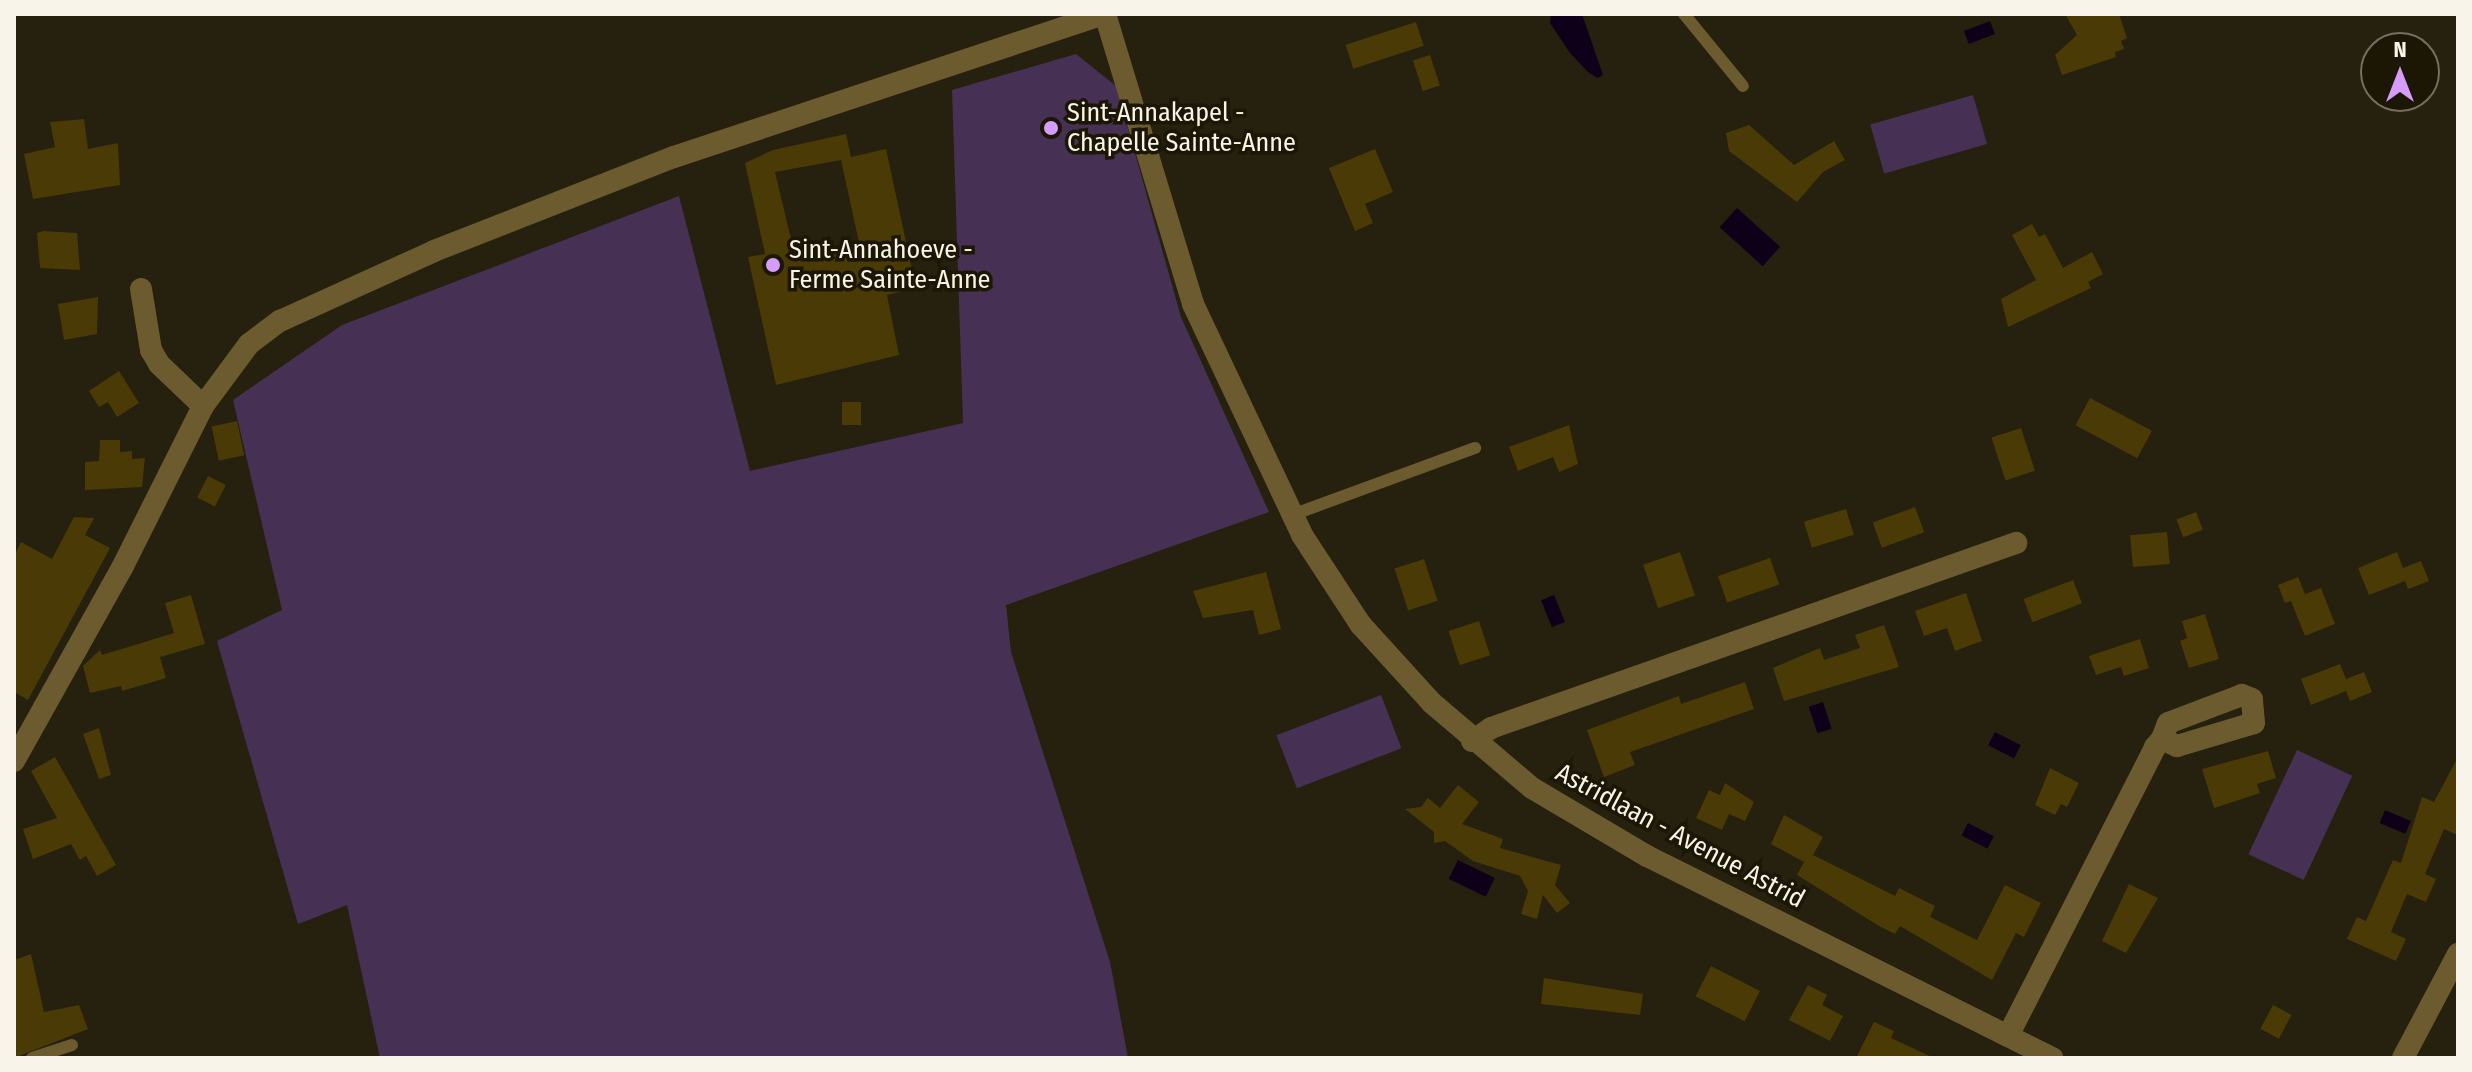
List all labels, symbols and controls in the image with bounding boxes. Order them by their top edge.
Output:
north arrow [2360,32,2440,112]
text: N [2393,36,2407,63]
place label: Sint-Annakapel - Chapelle Sainte-Anne [1067,97,1296,158]
marker: Sint-Annakapel - Chapelle Sainte-Anne [1042,119,1060,137]
place label: Sint-Annahoeve - Ferme Sainte-Anne [789,234,990,296]
marker: Sint-Annahoeve - Ferme Sainte-Anne [764,256,782,274]
street label: Astridlaan - Avenue Astrid [1550,757,1810,915]

